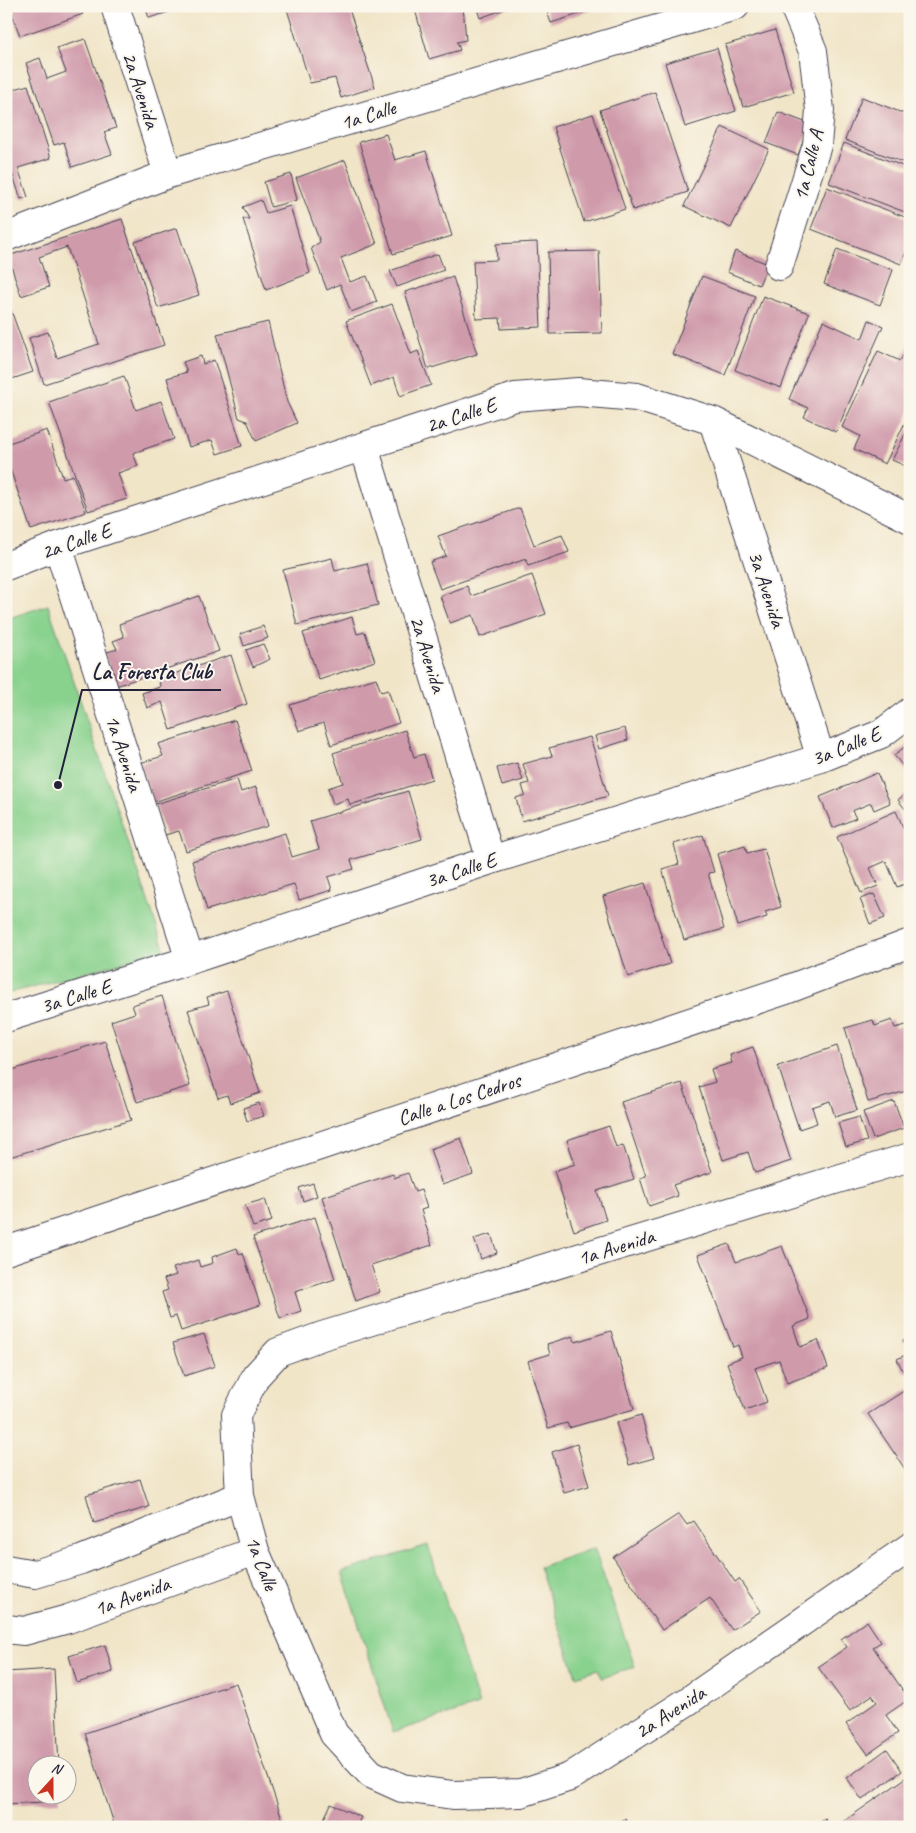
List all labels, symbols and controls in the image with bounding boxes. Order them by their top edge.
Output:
street label: 2a Avenida [116,49,166,133]
street label: 1a Calle [337,94,400,136]
street label: 1a Calle A [787,126,830,203]
street label: 2a Calle E [423,391,502,439]
street label: 2a Calle E [38,516,117,565]
street label: 3a Avenida [742,548,792,632]
street label: 2a Avenida [404,613,452,697]
callout: La Foresta Club [82,653,221,690]
text: La Foresta Club [92,658,213,686]
street label: 1a Avenida [99,712,149,796]
street label: 3a Calle E [808,719,887,772]
street label: 3a Calle E [423,846,502,894]
street label: 3a Calle E [38,972,117,1019]
street label: Calle a Los Cedros [394,1066,525,1131]
street label: 1a Avenida [575,1223,659,1271]
street label: 1a Calle [240,1532,285,1595]
street label: 1a Avenida [91,1570,175,1622]
street label: 2a Avenida [630,1679,712,1744]
north arrow [28,1756,78,1806]
text: N [49,1759,66,1779]

